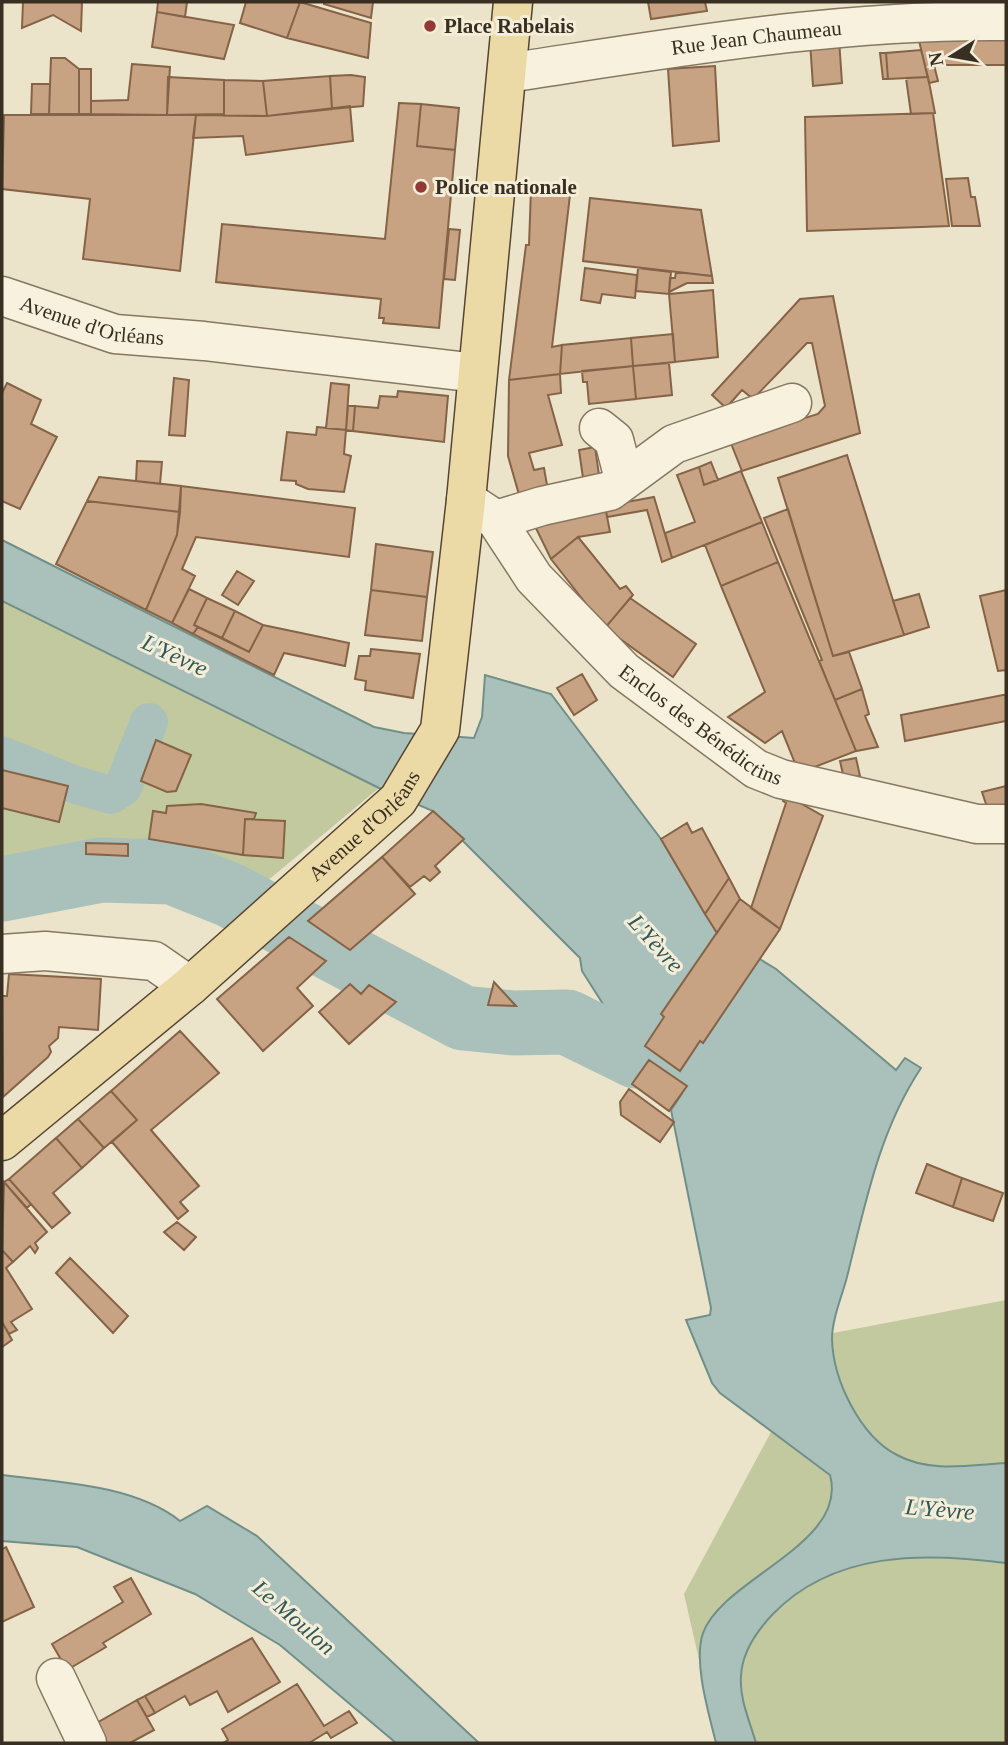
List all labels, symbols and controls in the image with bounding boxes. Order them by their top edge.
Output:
place label: Place Rabelais [444,14,574,38]
street label: Rue Jean Chaumeau [670,16,843,60]
marker: Place Rabelais [422,18,438,34]
north arrow [917,21,987,91]
text: N [924,50,947,68]
place label: Police nationale [435,175,577,199]
marker: Police nationale [413,179,429,195]
street label: Avenue d'Orléans [17,291,165,350]
water label: L'Yèvre [137,629,211,681]
street label: Enclos des Bénédictins [614,659,786,790]
street label: Avenue d'Orléans [304,766,425,886]
water label: L'Yèvre [623,909,688,977]
water label: L'Yèvre [903,1494,976,1525]
water label: Le Moulon [247,1574,340,1660]

